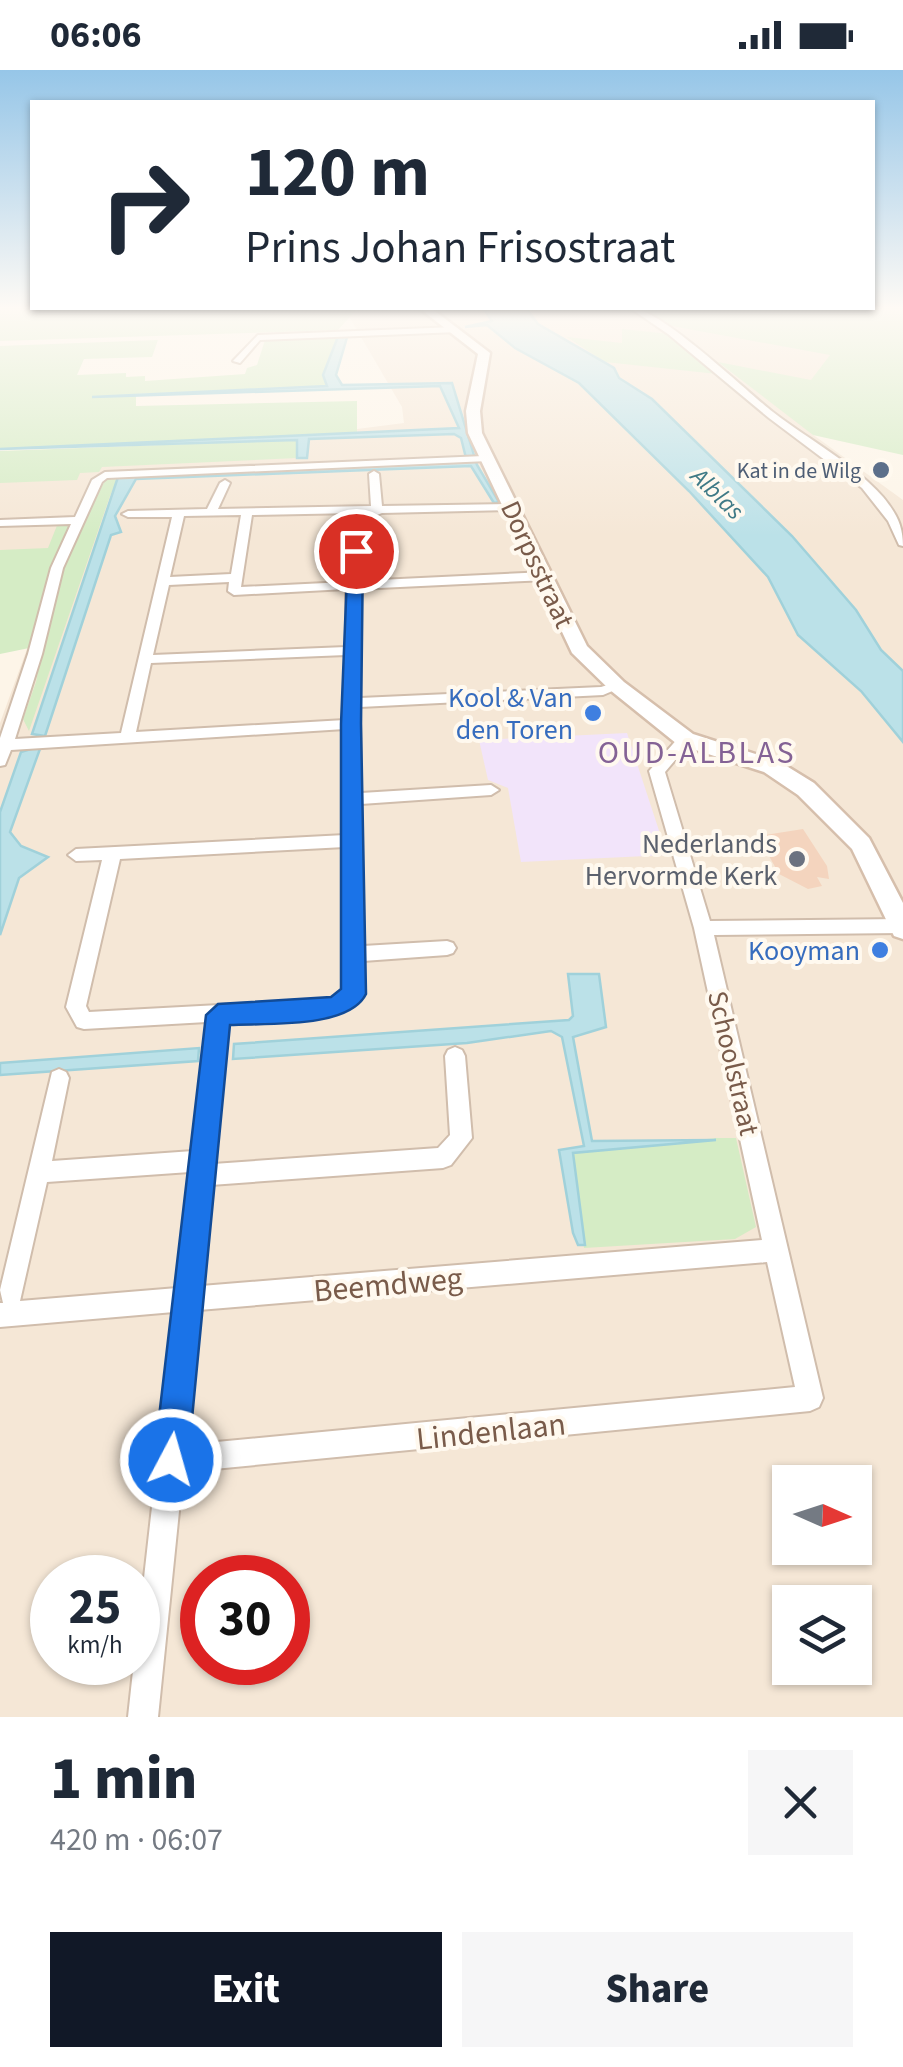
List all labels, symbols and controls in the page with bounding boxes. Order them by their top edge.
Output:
text: 06:06 [50,8,142,62]
text: 120 m [245,123,430,223]
icon: right [80,140,210,270]
text: Prins Johan Frisostraat [245,216,675,280]
place label: Kat in de Wilg [737,455,861,487]
water label: Alblas [681,458,752,528]
marker: Kat in de Wilg [870,459,892,481]
street label: Dorpsstraat [490,494,584,635]
pin [314,509,399,594]
icon: arrive [329,524,384,579]
place label: Kool & Van den Toren [448,678,573,750]
marker: Kool & Van den Toren [582,702,604,724]
district label: OUD-ALBLAS [598,730,796,776]
place label: Nederlands Hervormde Kerk [585,824,777,896]
marker: Nederlands Hervormde Kerk [786,848,808,870]
place label: Kooyman [748,931,860,971]
marker: Kooyman [869,939,891,961]
street label: Schoolstraat [697,987,769,1140]
street label: Beemdweg [312,1256,465,1314]
street label: Lindenlaan [414,1401,568,1463]
position arrow [119,1408,223,1512]
north arrow [772,1465,872,1565]
map controls [772,1465,872,1685]
speed limit sign: 30 [180,1555,310,1685]
text: 25 [69,1572,121,1643]
button: layers [772,1585,872,1685]
text: km/h [67,1627,123,1663]
text: 1 min [50,1737,197,1822]
button: close [748,1750,853,1855]
text: 420 m · 06:07 [50,1817,223,1863]
button: Exit [50,1932,442,2047]
button: Share [462,1932,853,2047]

